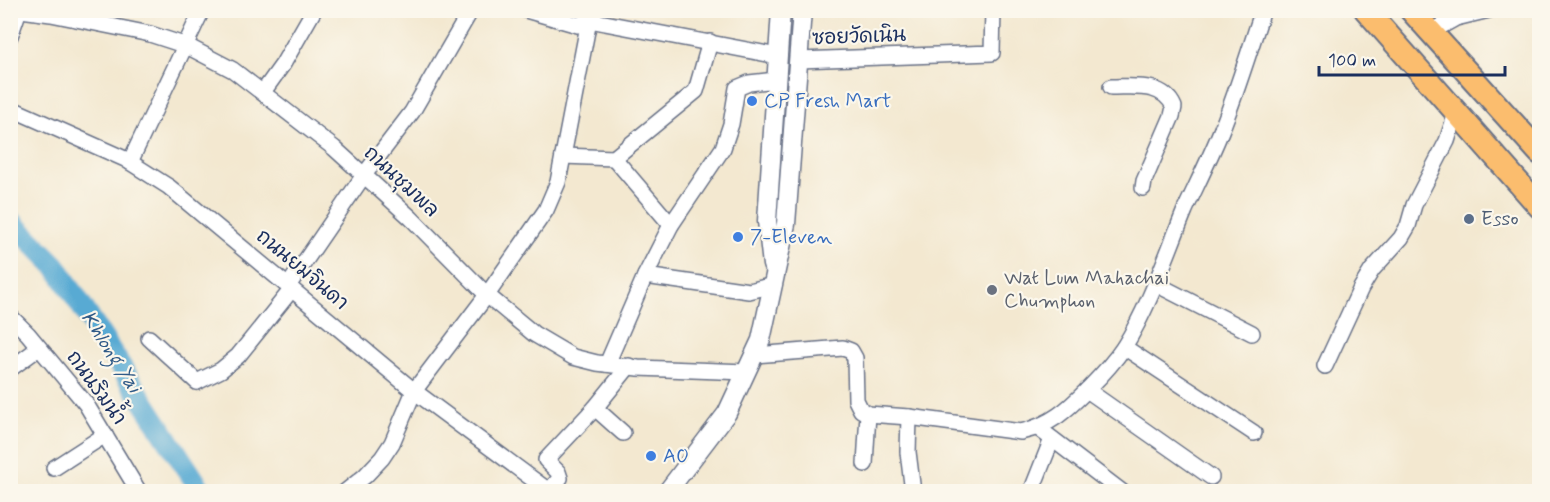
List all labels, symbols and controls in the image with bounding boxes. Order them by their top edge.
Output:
street label: ซอยวัดเนิน [812,22,907,52]
scale bar [1319,39,1505,77]
text: 100 m [1328,49,1376,73]
place label: CP Fresh Mart [764,88,891,115]
marker: CP Fresh Mart [745,94,759,108]
street label: ถนนชุมพล [357,140,445,225]
place label: Esso [1481,206,1519,233]
marker: Esso [1462,212,1476,226]
street label: ถนนยมจินดา [250,223,354,317]
place label: 7-Eleven [750,224,833,251]
marker: 7-Eleven [731,230,745,244]
place label: Wat Lum Mahachai Chumphon [1004,265,1169,315]
marker: Wat Lum Mahachai Chumphon [985,283,999,297]
water label: Khlong Yai [72,306,149,401]
street label: ถนนริมน้ำ [60,341,138,431]
place label: AO [663,443,689,470]
marker: AO [644,449,658,463]

